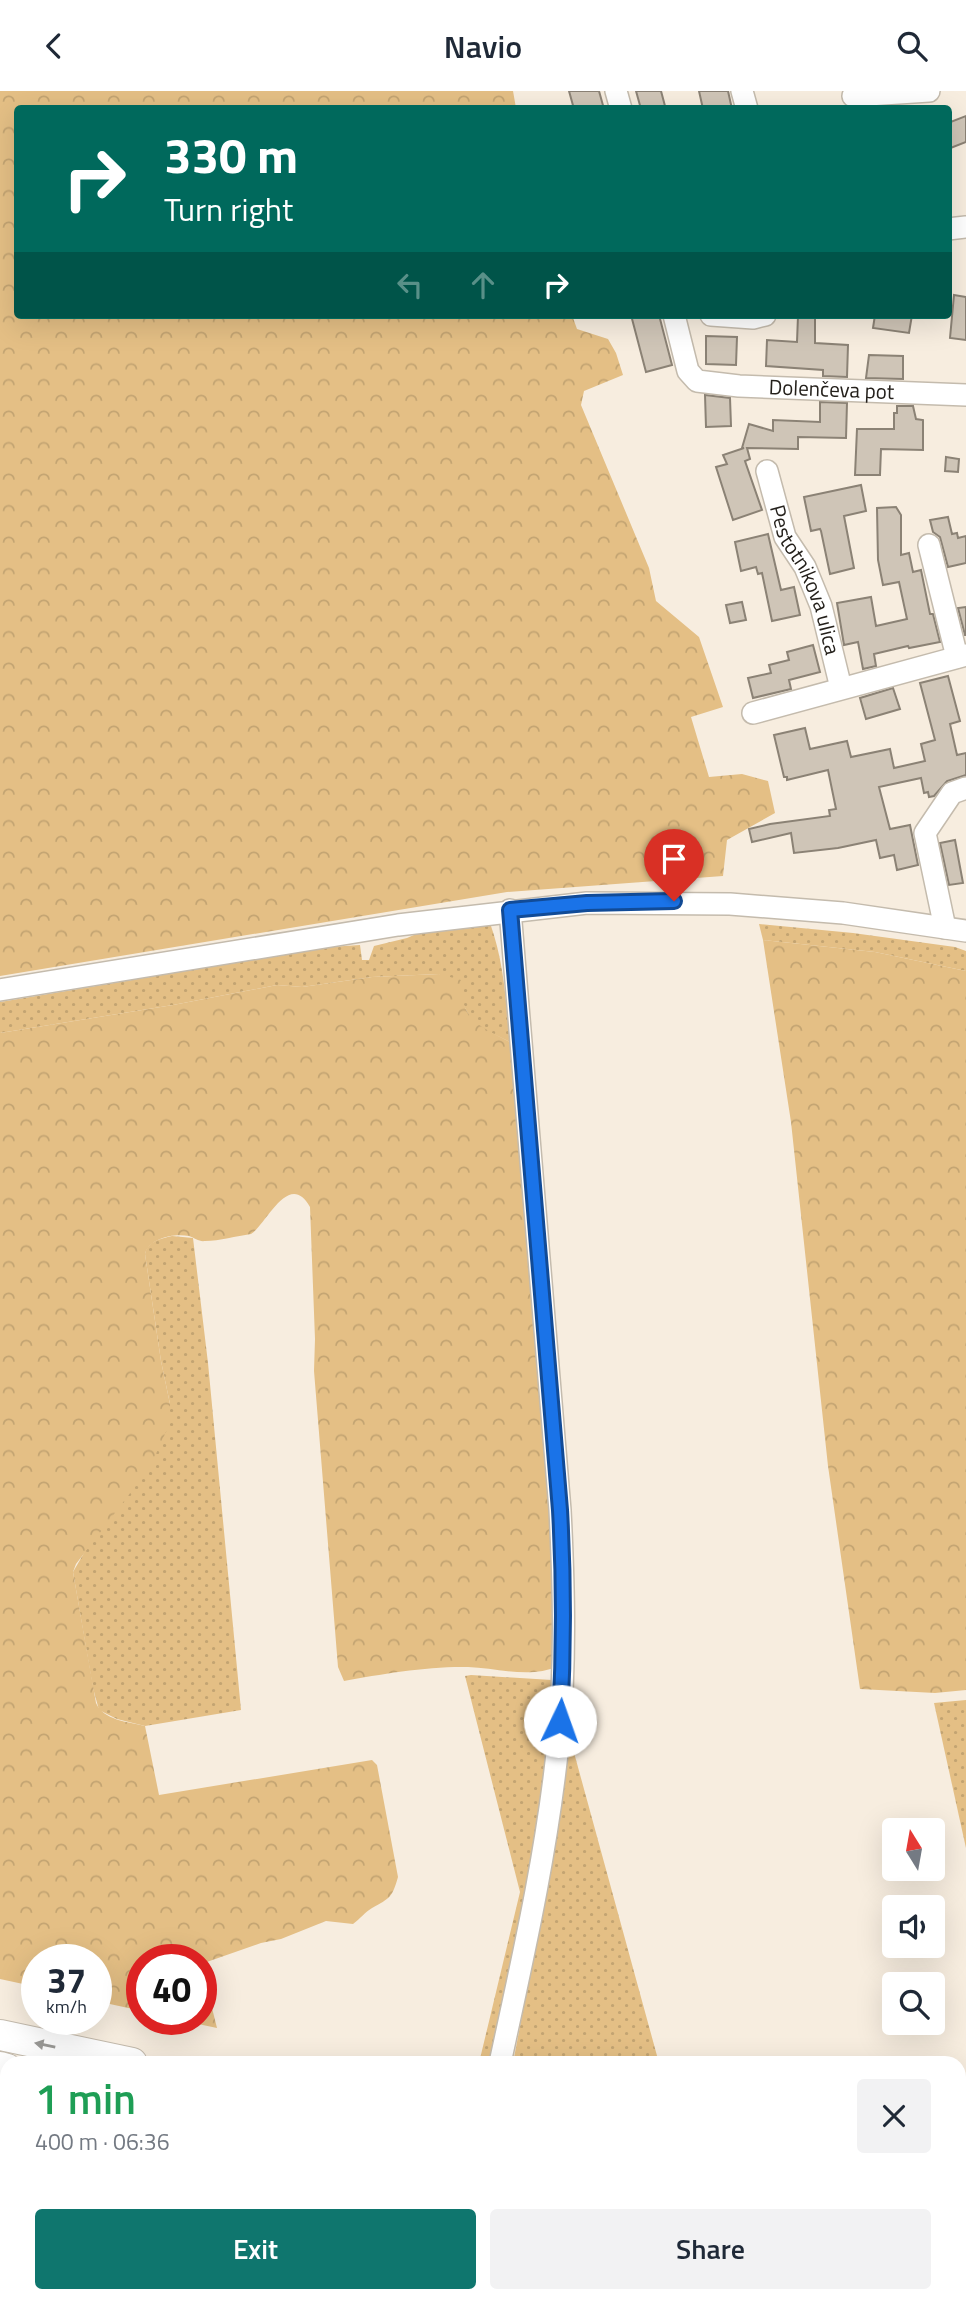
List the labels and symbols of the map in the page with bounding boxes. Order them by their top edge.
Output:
street label: Dolenčeva pot [768,370,895,407]
street label: Pestotnikova ulica [762,501,849,658]
pin [644,829,704,901]
position arrow [523,1684,597,1758]
north arrow [882,1818,945,1881]
speed limit sign: 40 [126,1944,217,2035]
one-way arrow [33,2039,55,2050]

